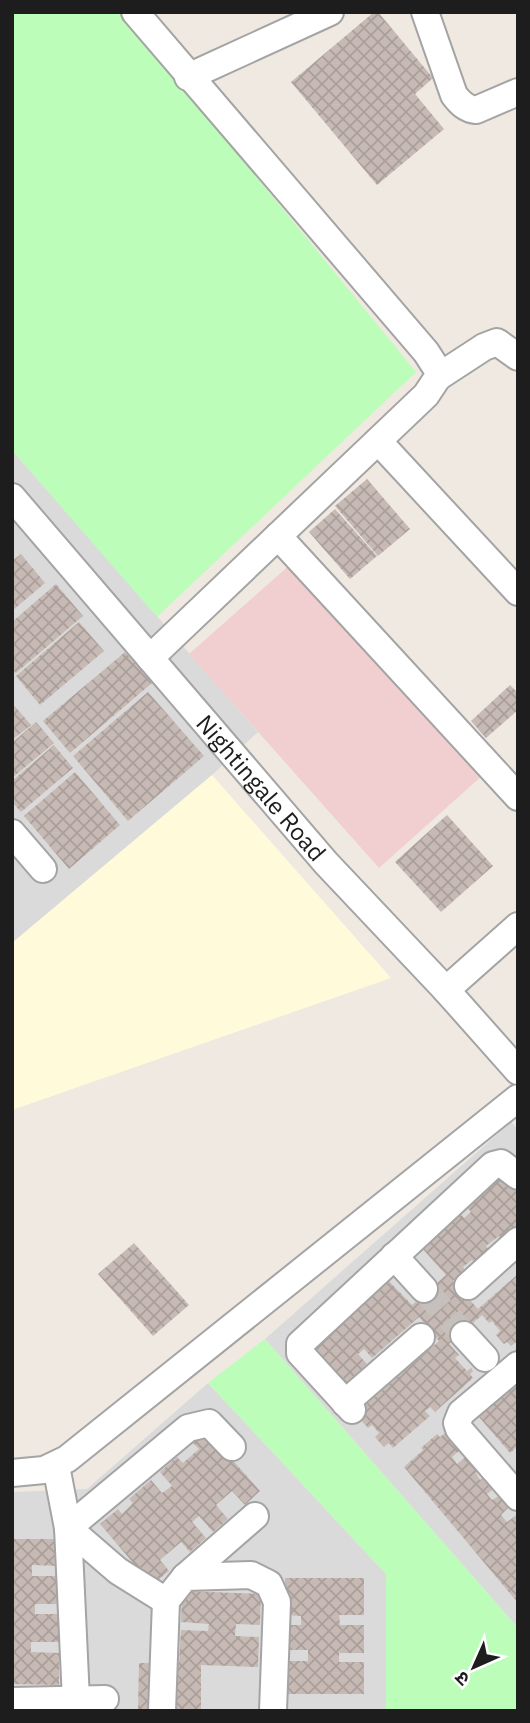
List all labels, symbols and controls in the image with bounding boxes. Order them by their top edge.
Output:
street label: Nightingale Road [190,708,333,868]
north arrow [439,1632,509,1702]
text: उ [449,1666,474,1691]

